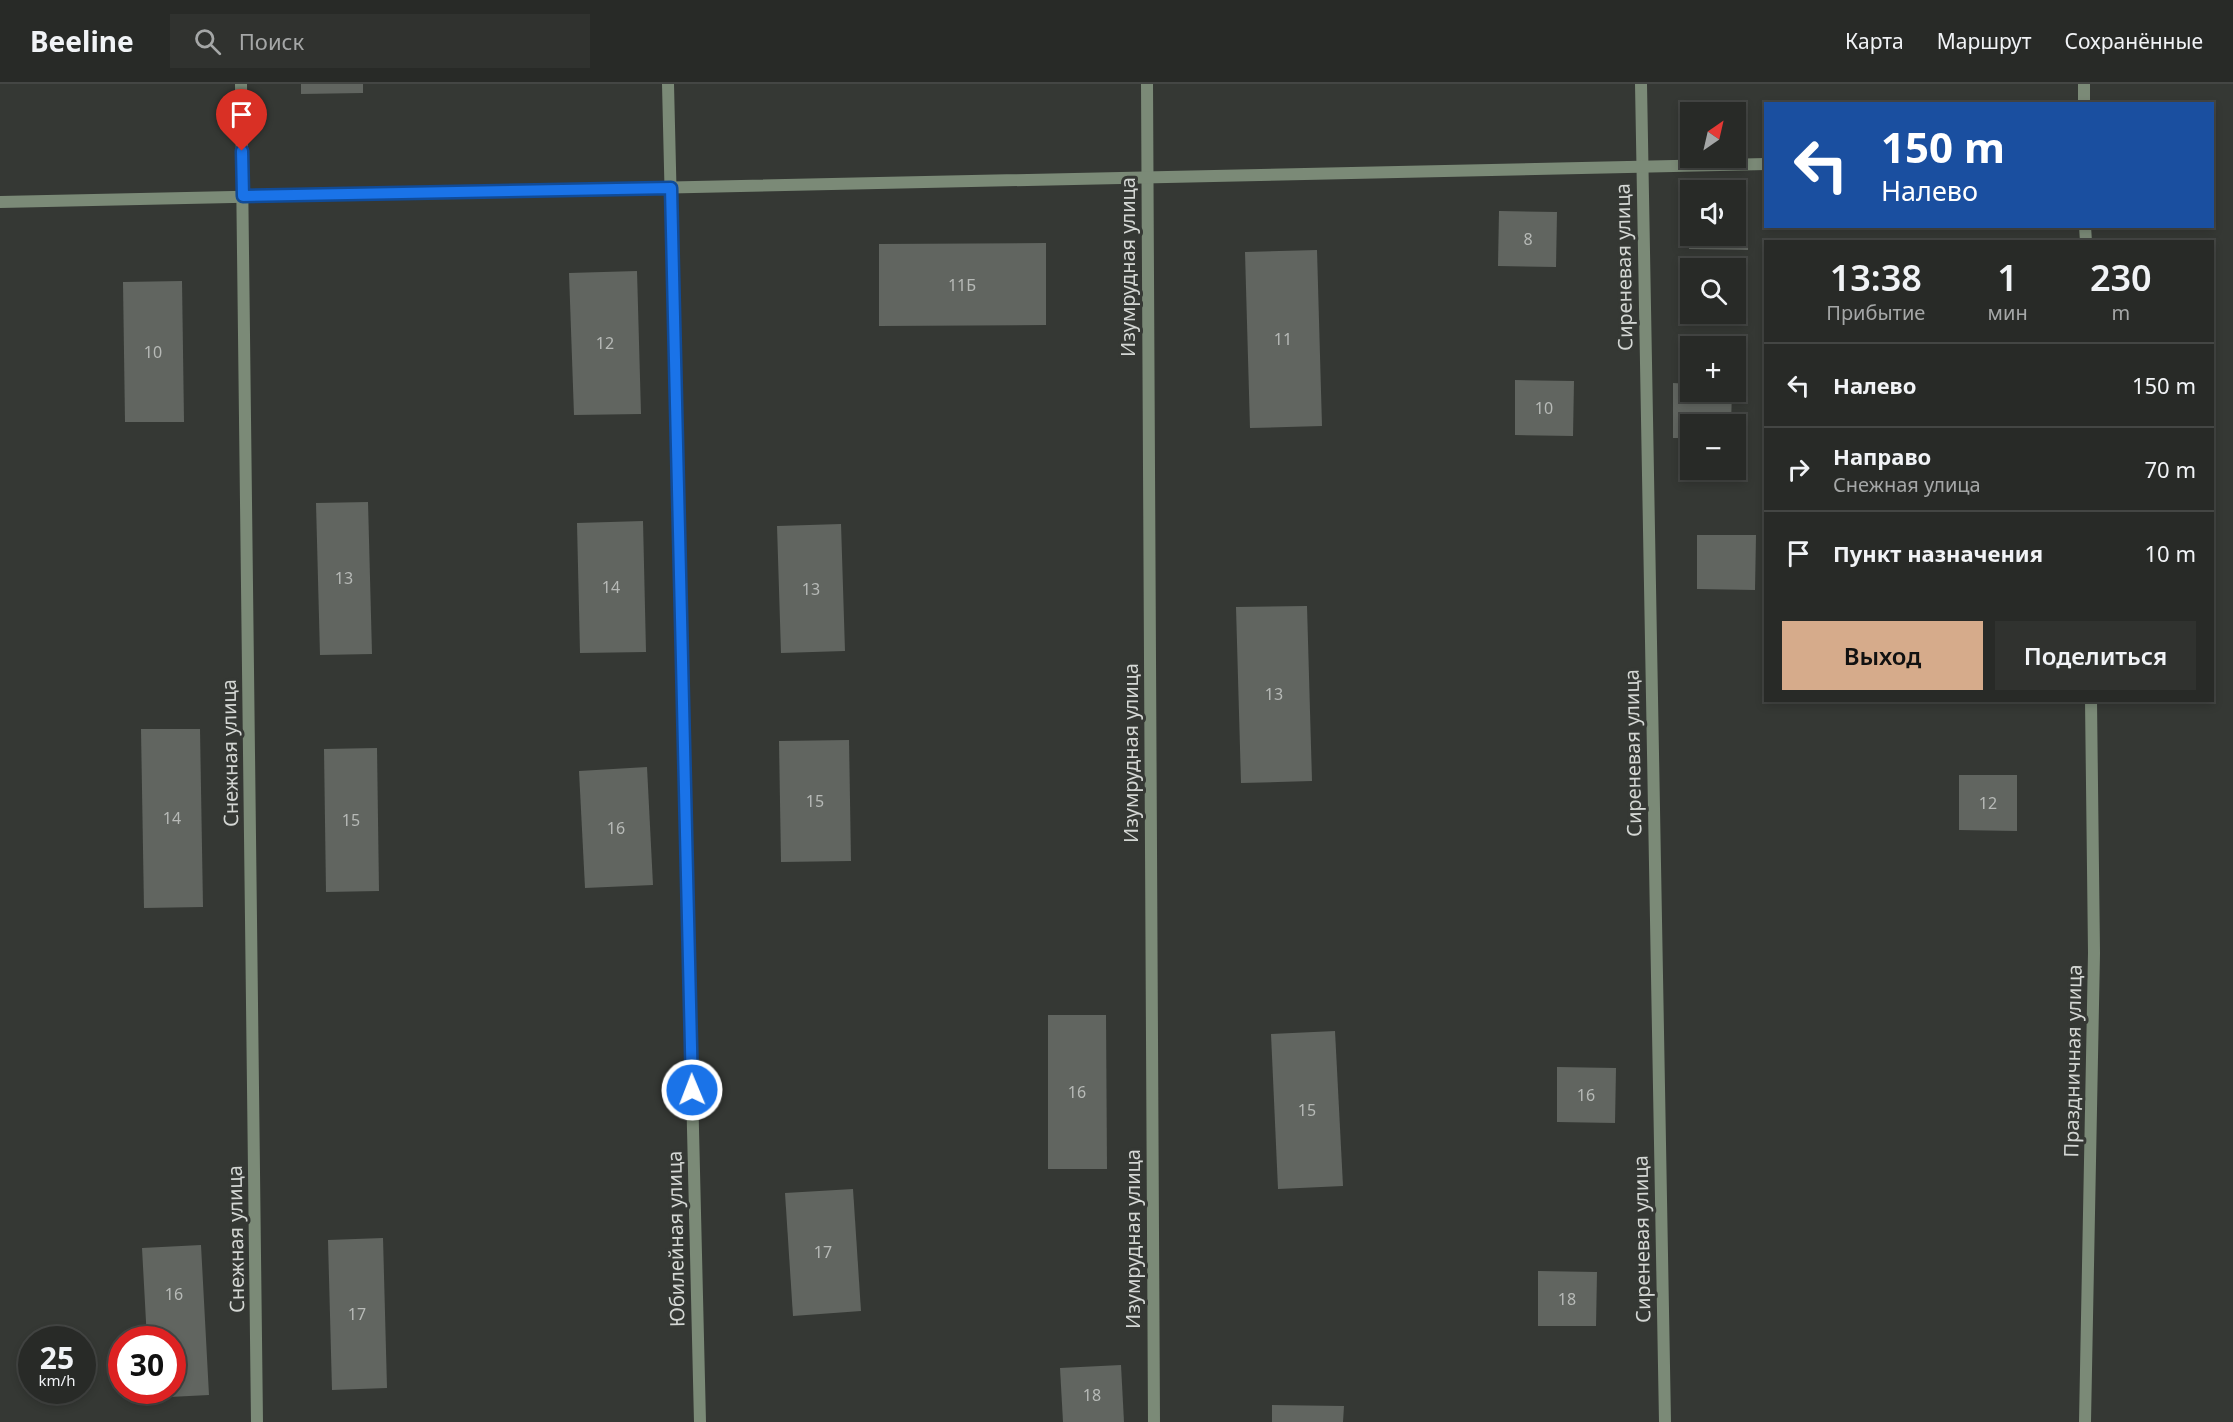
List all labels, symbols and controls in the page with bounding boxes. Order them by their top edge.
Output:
search box [170,14,590,68]
text: Beeline [30,22,134,60]
icon: search [191,25,224,58]
text: Поиск [239,26,304,56]
text: Карта [1845,27,1904,55]
text: Маршрут [1937,27,2032,55]
text: Сохранённые [2065,27,2203,55]
pin [216,89,267,151]
icon: arrive [225,98,258,131]
north arrow [1680,102,1746,168]
map controls [1680,102,1746,480]
text: 150 m [1881,118,2005,175]
icon: left [1782,126,1860,204]
text: Налево [1881,172,1978,209]
street label: Изумрудная улица [1114,177,1141,357]
button: sound [1680,180,1746,246]
street label: Сиреневая улица [1609,183,1638,351]
house number: 8 [1523,228,1533,250]
text: 13:38 [1830,253,1922,302]
text: 1 [1997,253,2018,302]
text: 230 [2090,253,2152,302]
button: search [1680,258,1746,324]
house number: 11Б [948,274,976,296]
text: Прибытие [1826,299,1925,326]
text: мин [1988,299,2028,326]
text: m [2111,299,2130,326]
house number: 11 [1274,328,1292,350]
house number: 12 [596,332,614,354]
button: + [1680,336,1746,402]
house number: 10 [144,341,162,363]
icon: left [1782,369,1815,402]
text: Налево [1833,370,1916,400]
text: 150 m [2132,370,2196,400]
house number: 10 [1535,397,1553,419]
button: − [1680,414,1746,480]
text: Направо [1833,441,1931,471]
icon: right [1782,453,1815,486]
text: 70 m [2145,454,2196,484]
text: Снежная улица [1833,471,1981,498]
icon: arrive [1782,537,1815,570]
text: Пункт назначения [1833,538,2043,568]
text: 10 m [2145,538,2196,568]
house number: 13 [335,567,353,589]
house number: 14 [602,576,620,598]
house number: 13 [802,578,820,600]
button: Выход [1782,621,1983,690]
button: Поделиться [1995,621,2196,690]
street label: Изумрудная улица [1117,663,1144,843]
street label: Сиреневая улица [1618,669,1647,837]
street label: Снежная улица [215,679,244,827]
house number: 13 [1265,683,1283,705]
house number: 15 [806,790,824,812]
house number: 12 [1979,792,1997,814]
house number: 14 [163,807,181,829]
house number: 15 [342,809,360,831]
house number: 16 [607,817,625,839]
street label: Праздничная улица [2057,964,2088,1158]
position arrow [660,1058,724,1122]
house number: 16 [1068,1081,1086,1103]
house number: 16 [1577,1084,1595,1106]
house number: 15 [1298,1099,1316,1121]
street label: Изумрудная улица [1119,1149,1146,1329]
street label: Юбилейная улица [660,1151,691,1327]
street label: Сиреневая улица [1627,1155,1656,1323]
street label: Снежная улица [221,1165,250,1313]
house number: 17 [814,1241,832,1263]
house number: 16 [165,1283,183,1305]
house number: 18 [1558,1288,1576,1310]
house number: 17 [348,1303,366,1325]
speed limit sign: 30 [108,1326,186,1404]
text: 25 [40,1337,74,1378]
text: km/h [39,1370,75,1390]
house number: 18 [1083,1384,1101,1406]

